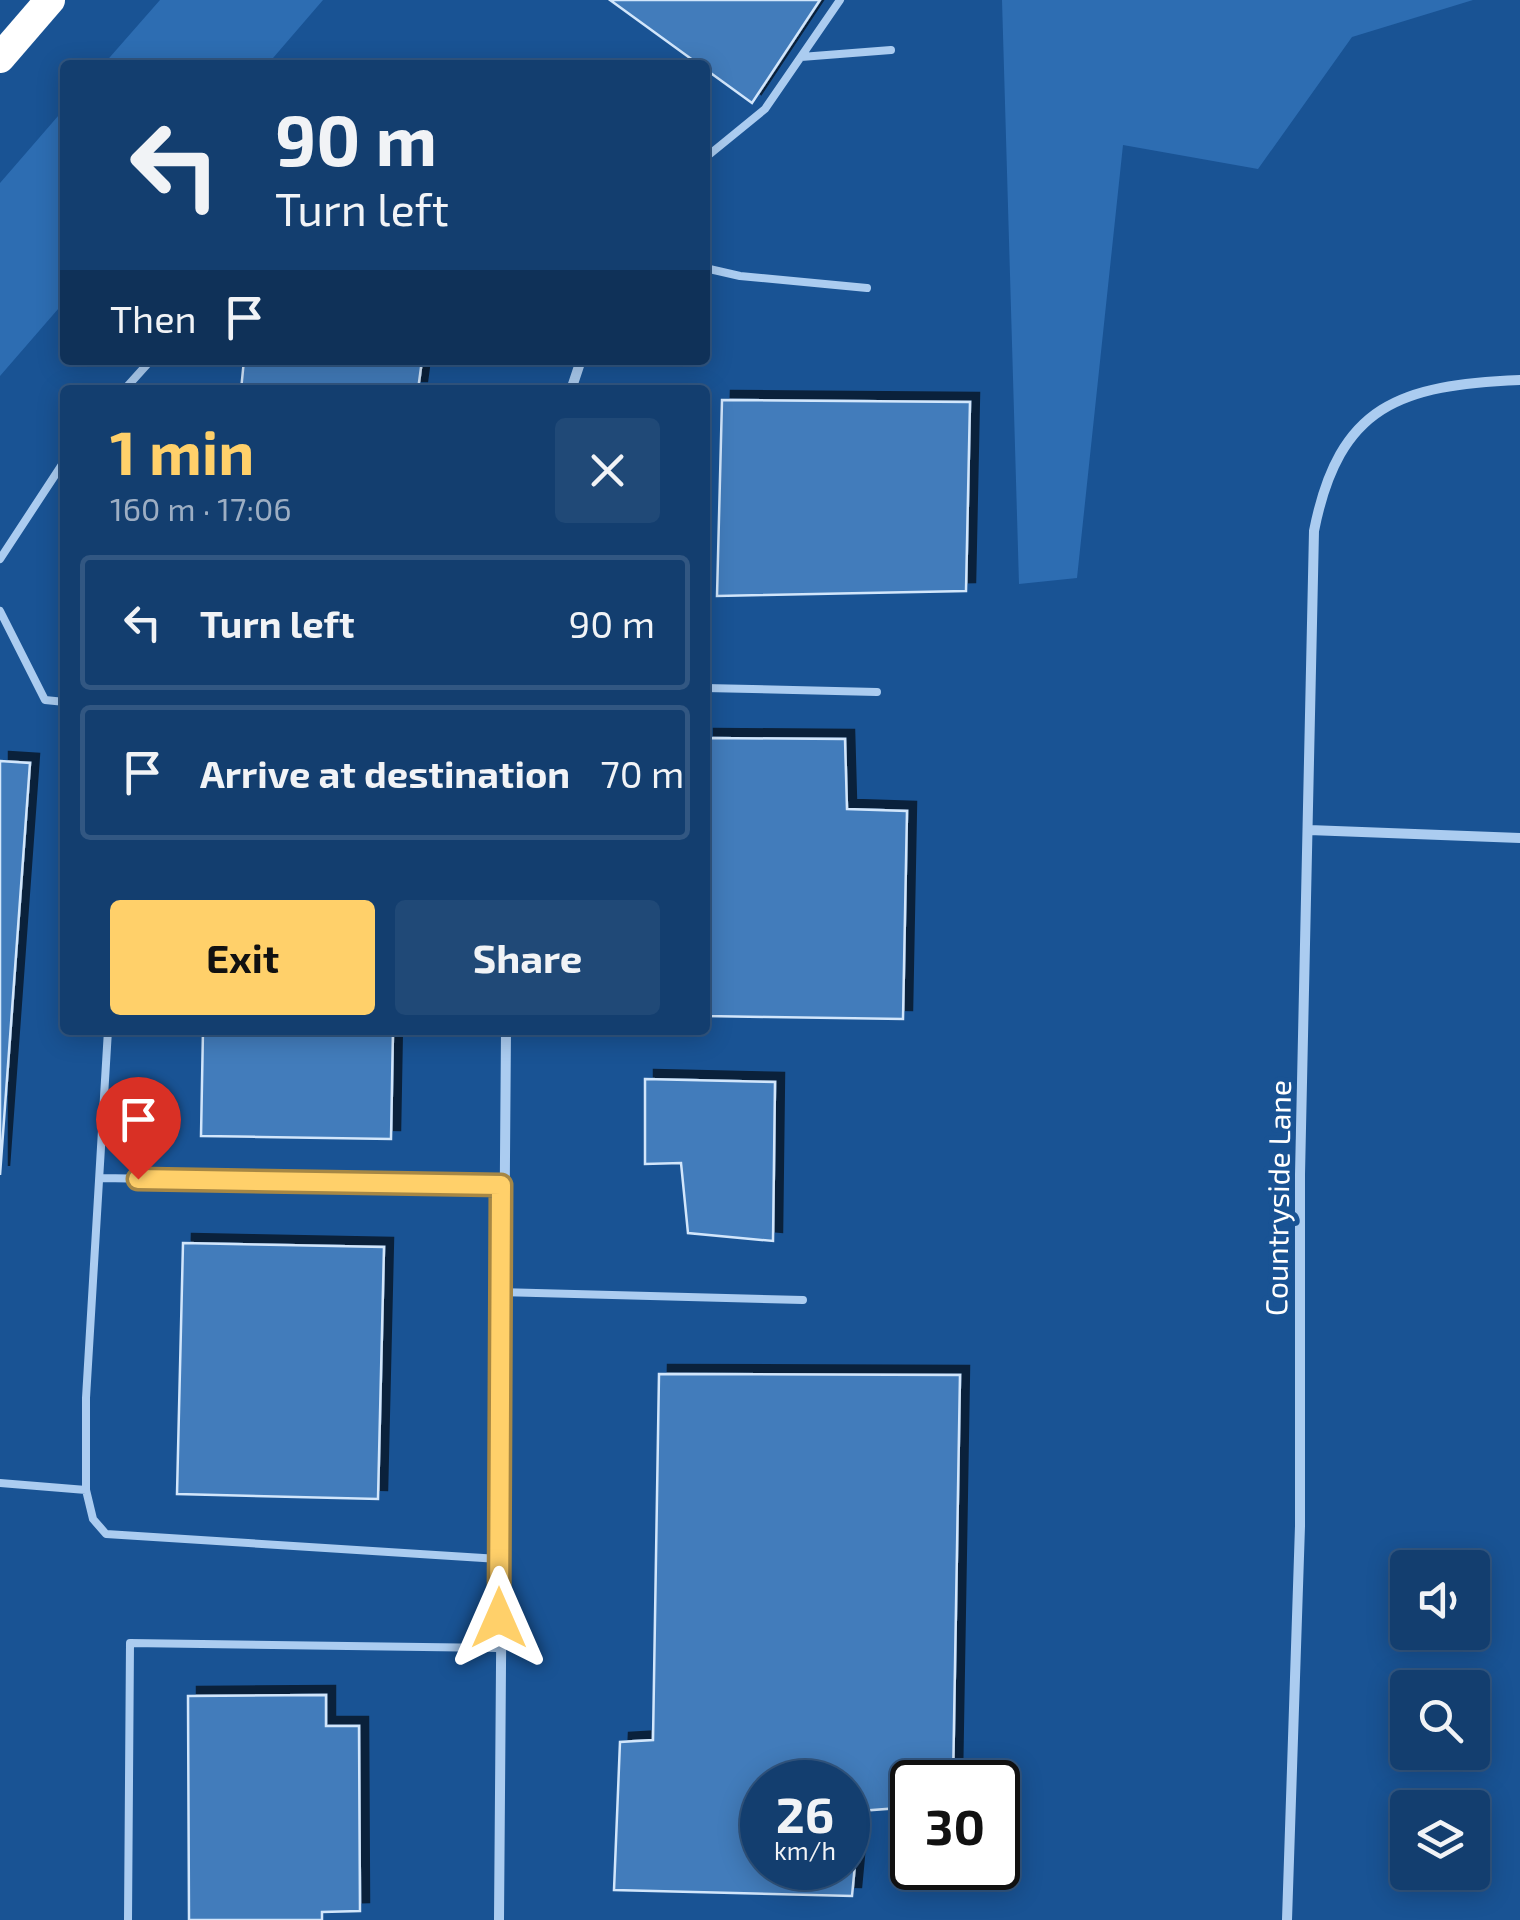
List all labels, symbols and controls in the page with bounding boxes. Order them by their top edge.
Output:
text: 90 m [275,96,437,180]
icon: left [110,100,240,230]
text: Turn left [275,181,449,235]
icon: arrive [217,290,272,345]
text: Then [110,295,197,341]
text: 1 min [110,415,254,487]
button: close [555,418,660,523]
text: 160 m · 17:06 [110,489,292,527]
icon: left [115,595,170,650]
text: Turn left [200,600,355,646]
text: 90 m [569,600,655,646]
icon: arrive [115,745,170,800]
text: Arrive at destination [200,750,570,796]
text: 70 m [600,750,684,796]
button: Exit [110,900,375,1015]
button: Share [395,900,660,1015]
pin [96,1077,181,1180]
street label: Countryside Lane [1257,1080,1297,1316]
icon: arrive [111,1092,166,1147]
map controls [1390,1550,1490,1890]
button: sound [1390,1550,1490,1650]
position arrow [447,1566,551,1670]
button: search [1390,1670,1490,1770]
speed limit sign: 30 [890,1760,1020,1890]
text: 26 [776,1783,834,1843]
button: layers [1390,1790,1490,1890]
text: km/h [774,1835,836,1865]

